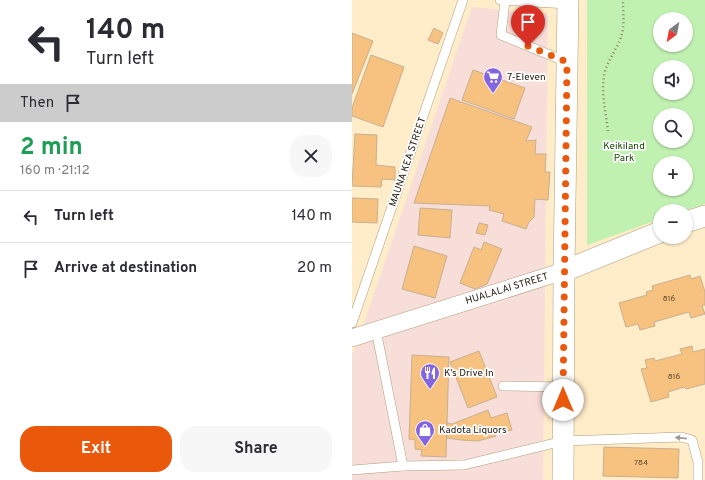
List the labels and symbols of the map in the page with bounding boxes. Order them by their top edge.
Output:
pin [511,5,545,46]
north arrow [653,12,693,52]
supermarket icon: 7-Eleven [482,66,504,94]
place label: 7-Eleven [507,71,546,84]
street label: MAUNA KEA STREET [387,115,430,209]
park label: Keikiland Park [603,140,645,165]
street label: HUALALAI STREET [464,270,550,308]
house number: 816 [663,294,676,304]
restaurant icon: K’s Drive In [419,362,441,390]
place label: K’s Drive In [444,367,494,380]
house number: 816 [668,372,681,382]
position arrow [542,379,584,421]
shop icon: Kadota Liquors [414,419,436,447]
place label: Kadota Liquors [439,424,507,437]
one-way arrow [675,435,687,441]
house number: 784 [634,458,648,468]

